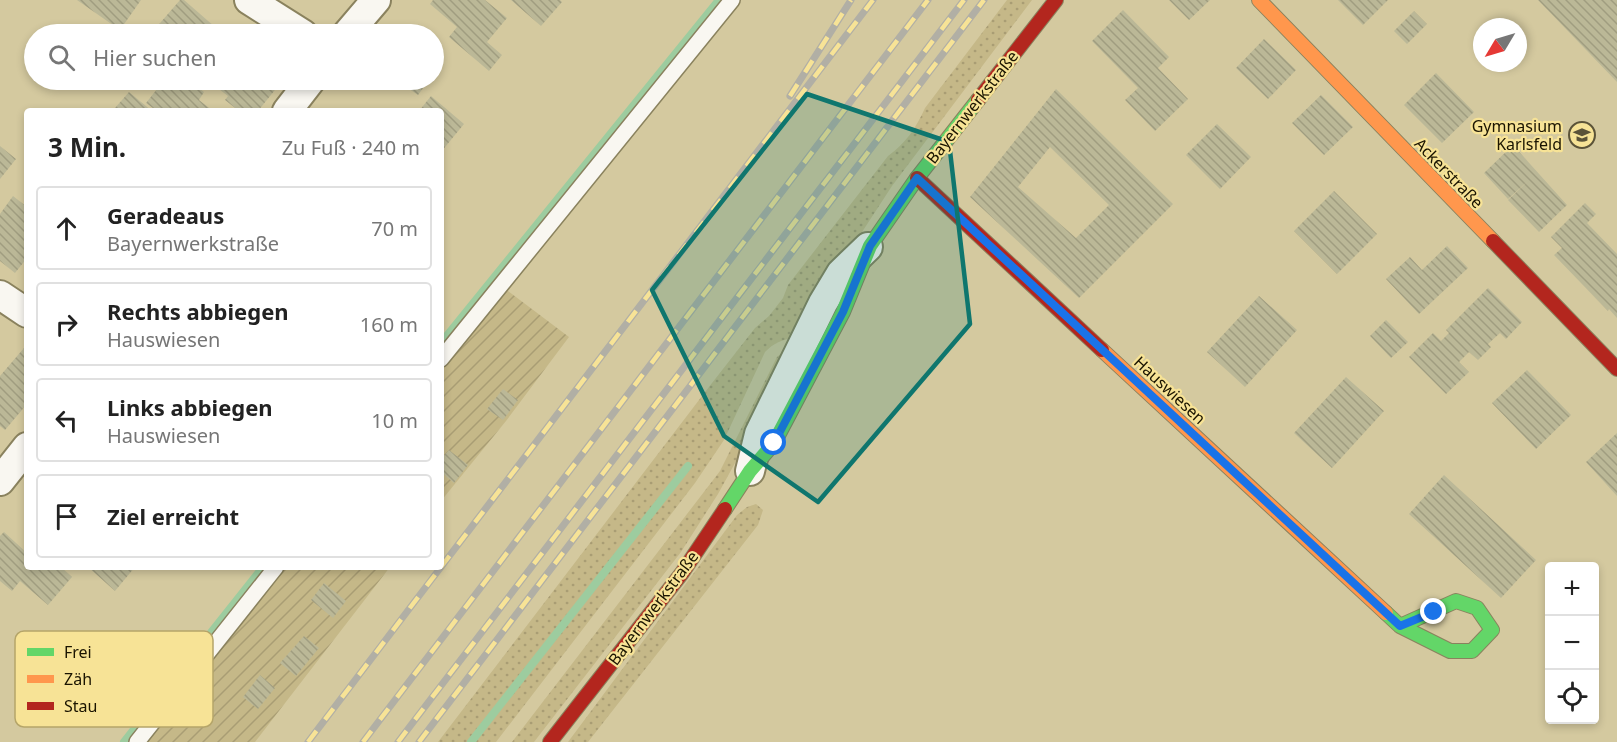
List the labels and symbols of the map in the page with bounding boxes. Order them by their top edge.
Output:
north arrow [1473,18,1527,72]
street label: Bayernwerkstraße [921,46,1023,168]
place label: Gymnasium Karlsfeld [1472,115,1562,155]
school or university icon: Gymnasium Karlsfeld [1567,120,1597,150]
street label: Ackerstraße [1410,133,1488,213]
street label: Hauswiesen [1129,351,1211,429]
route start [760,429,786,455]
street label: Bayernwerkstraße [603,546,703,670]
route end [1420,598,1446,624]
legend [15,631,213,727]
text: Frei [64,641,92,663]
text: Zäh [64,668,92,690]
text: Stau [64,695,97,717]

